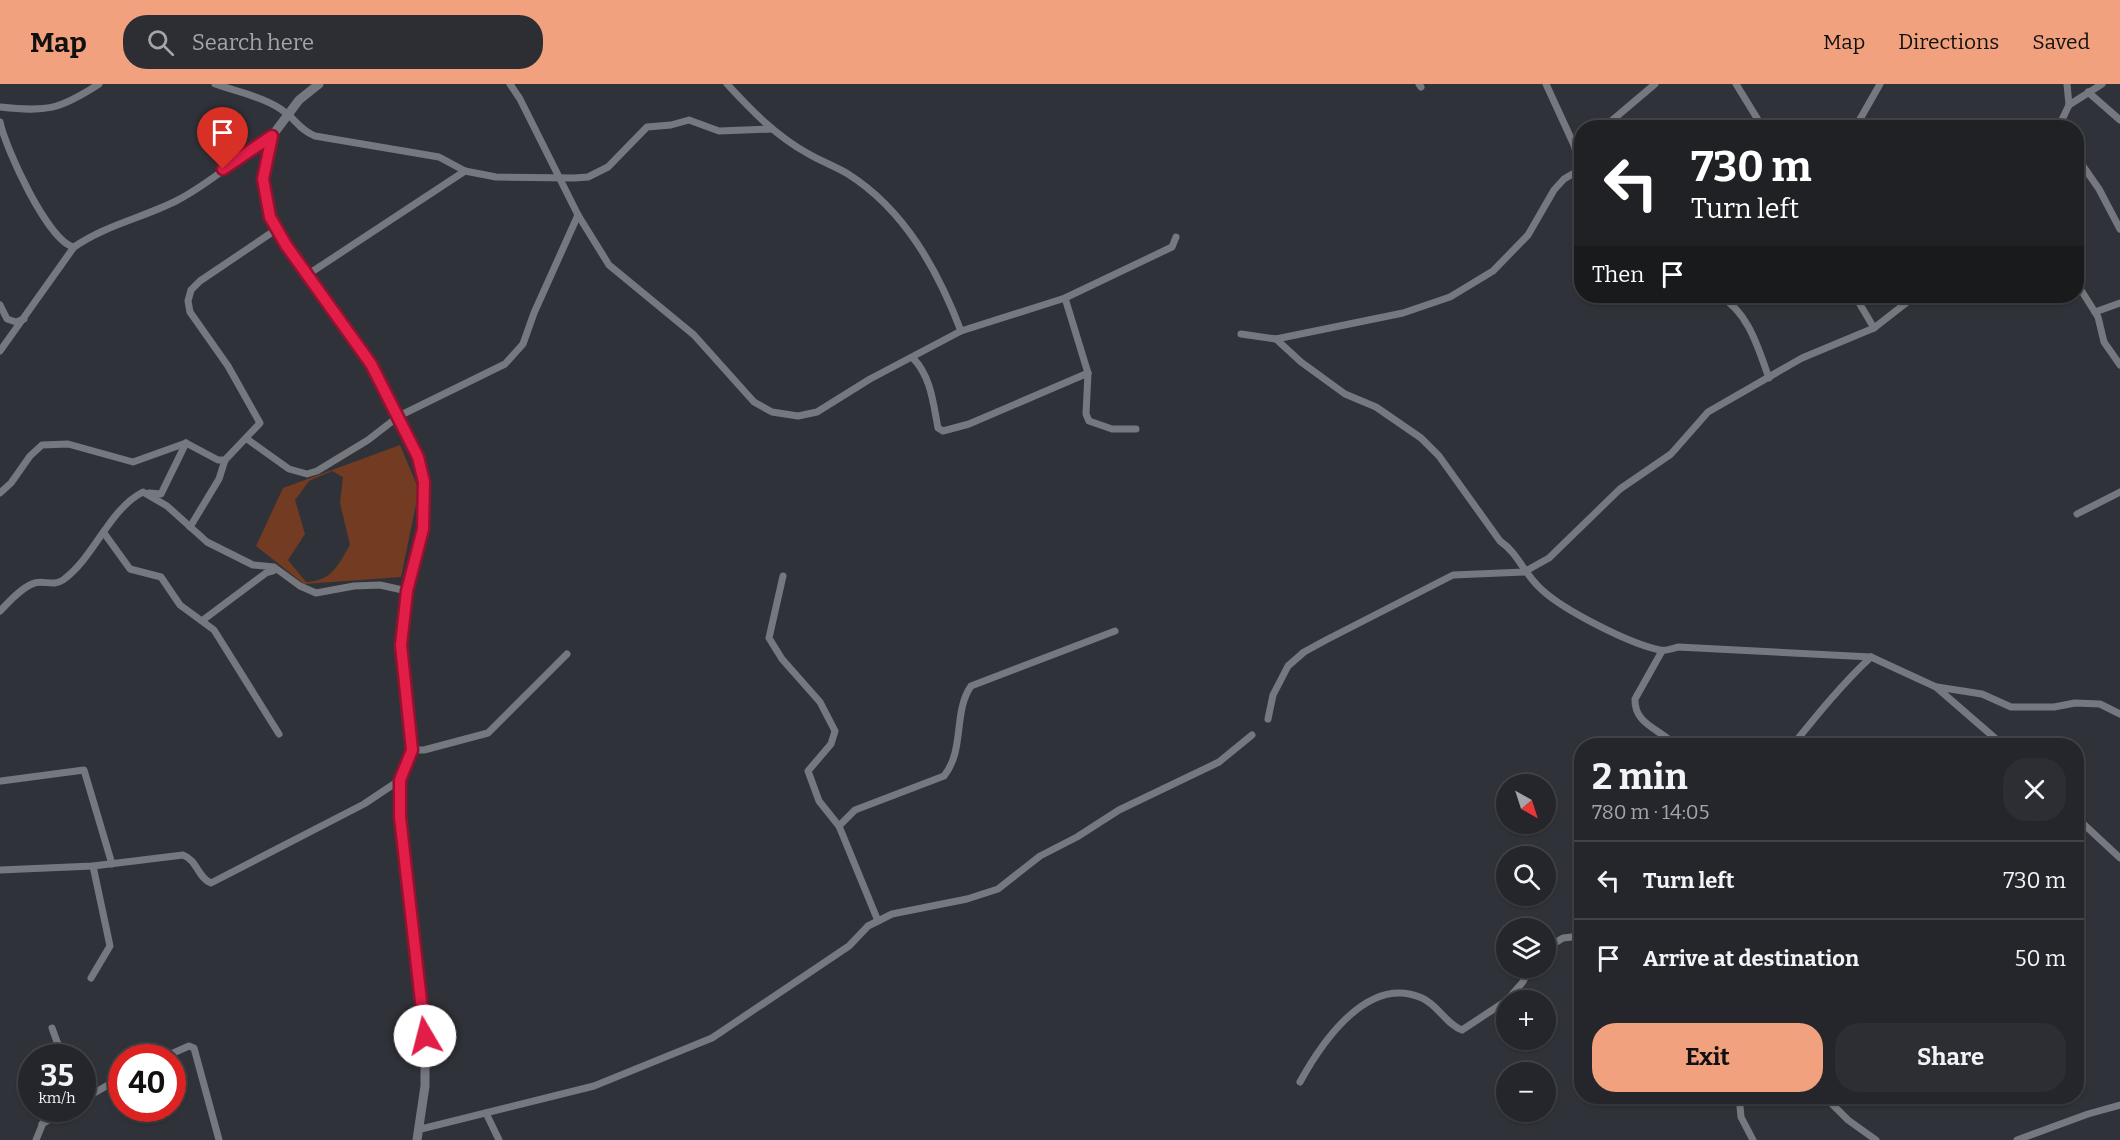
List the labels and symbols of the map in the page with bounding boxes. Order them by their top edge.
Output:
pin [197,107,248,169]
north arrow [1496,774,1556,834]
position arrow [393,1004,457,1068]
speed limit sign: 40 [108,1044,186,1122]

